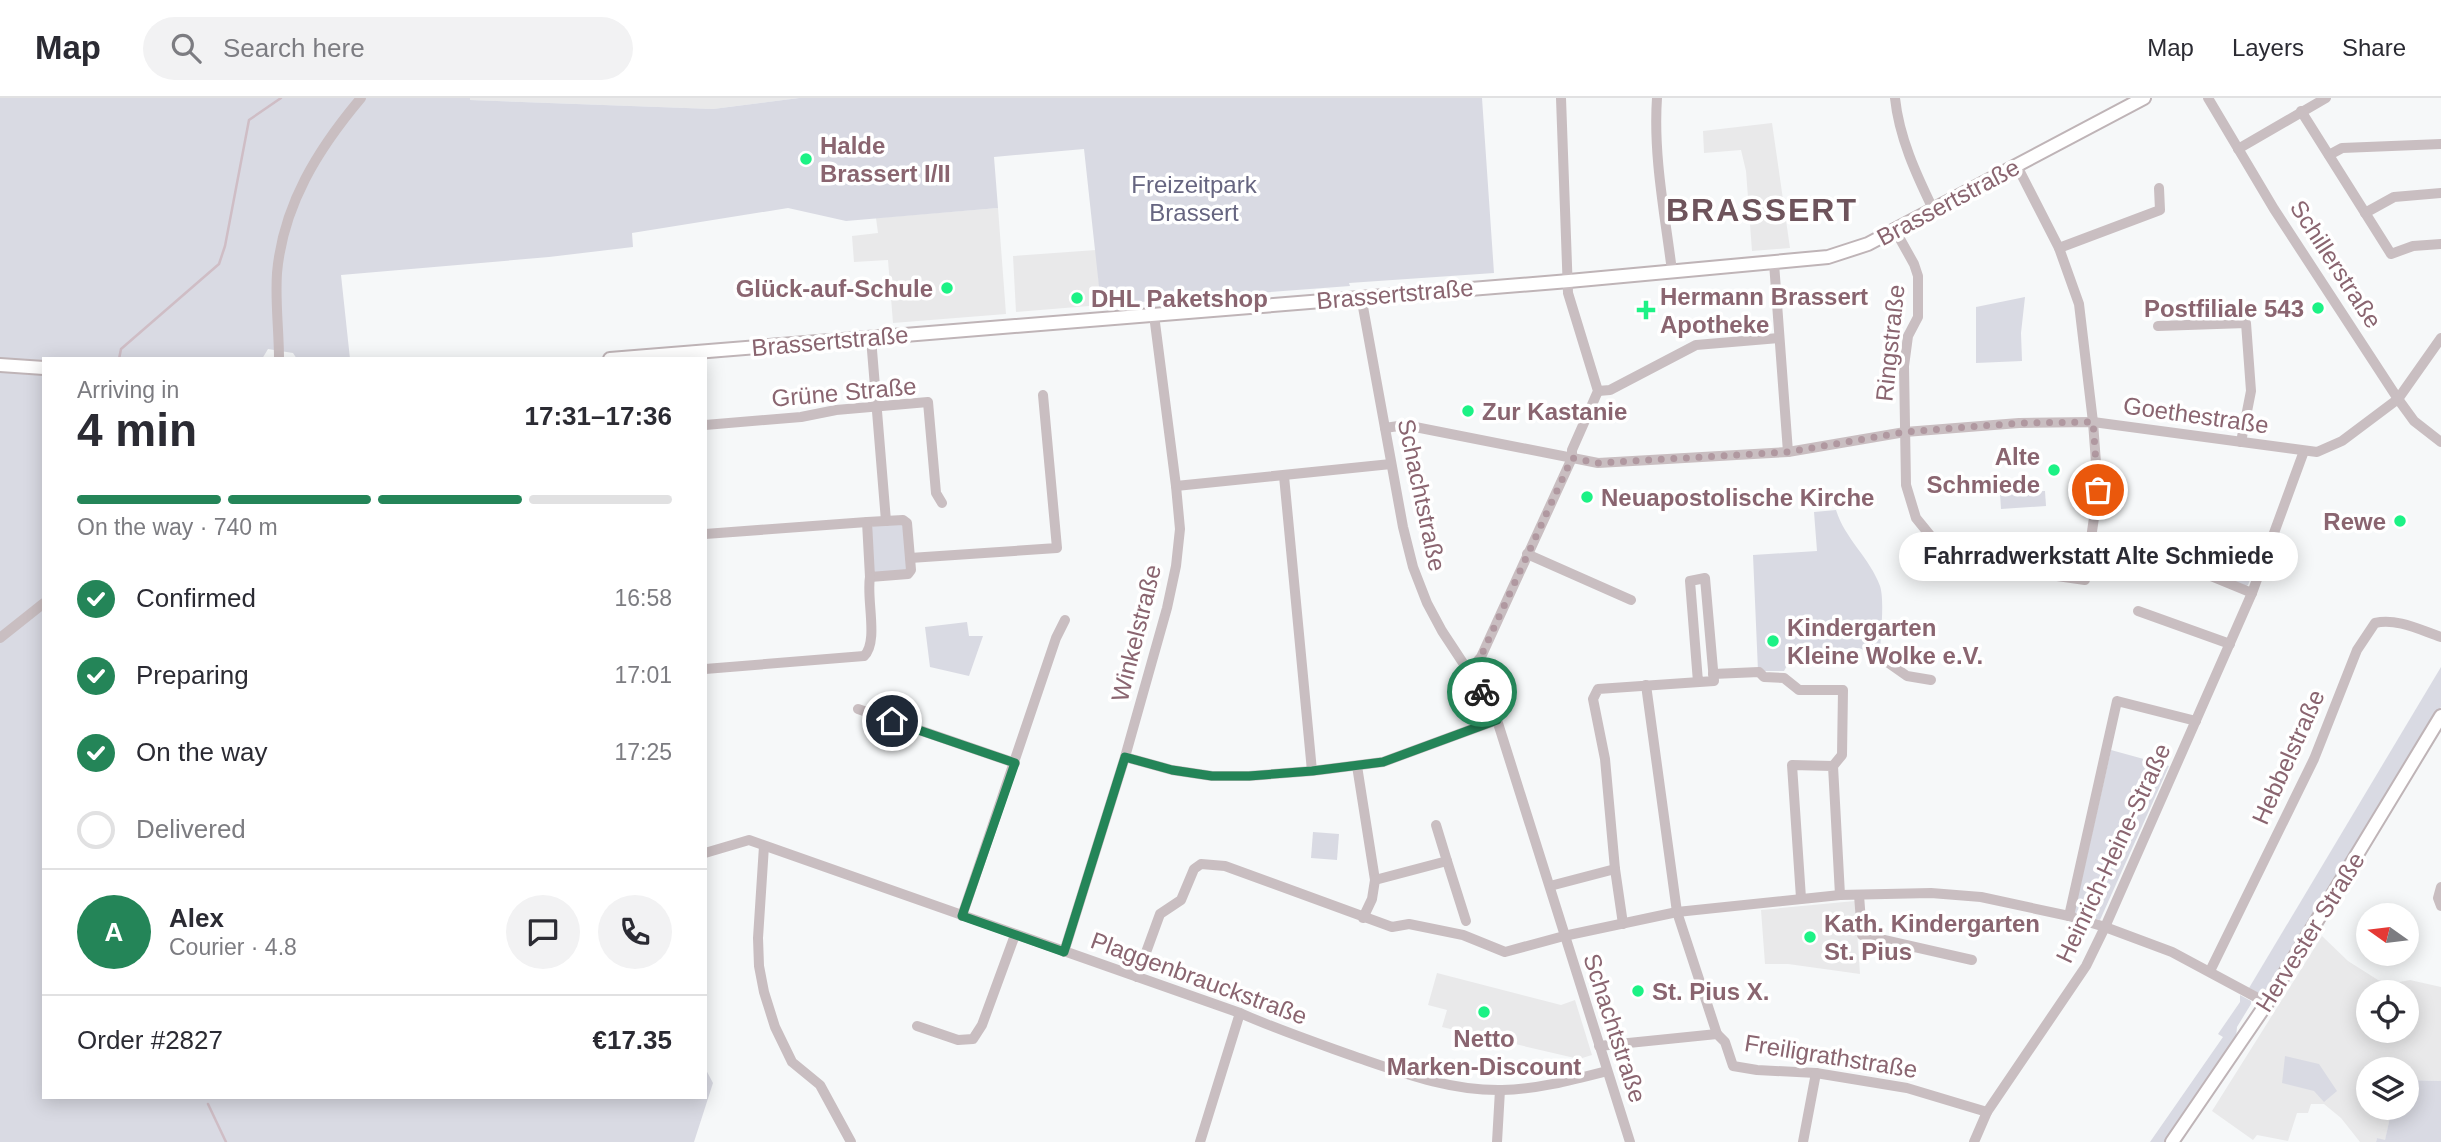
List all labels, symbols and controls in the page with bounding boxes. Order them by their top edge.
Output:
search box [143,17,633,80]
text: Map [35,29,101,66]
icon: search [167,29,205,67]
text: Search here [223,33,365,63]
text: Map [2147,34,2194,61]
text: Layers [2232,34,2304,61]
text: Share [2342,34,2406,61]
place label: Halde Brassert I/II [820,132,951,187]
marker: Halde Brassert I/II [798,151,814,167]
street label: Brassertstraße [1872,153,2024,251]
park label: Freizeitpark Brassert [1131,171,1258,226]
district label: BRASSERT [1666,192,1858,228]
street label: Schillerstraße [2285,195,2387,333]
street label: Brassertstraße [1315,274,1475,314]
place label: Glück-auf-Schule [736,275,933,302]
marker: Glück-auf-Schule [939,280,955,296]
place label: Hermann Brassert Apotheke [1660,283,1868,338]
street label: Ringstraße [1870,283,1910,403]
place label: DHL Paketshop [1091,285,1268,312]
marker: DHL Paketshop [1069,290,1085,306]
place label: Postfiliale 543 [2144,295,2304,322]
marker: Postfiliale 543 [2310,300,2326,316]
marker: Hermann Brassert Apotheke [1638,302,1654,318]
street label: Brassertstraße [750,321,910,361]
street label: Grüne Straße [770,372,918,412]
text: Arriving in [77,377,179,403]
street label: Goethestraße [2121,391,2271,439]
place label: Zur Kastanie [1482,398,1627,425]
text: 17:31–17:36 [525,401,672,431]
marker: Zur Kastanie [1460,403,1476,419]
text: 4 min [77,404,197,456]
street label: Schachtstraße [1393,417,1451,573]
place label: Alte Schmiede [1927,443,2040,498]
pin [2068,460,2128,520]
marker: Alte Schmiede [2046,462,2062,478]
icon: bag [2079,471,2117,509]
place label: Neuapostolische Kirche [1601,484,1874,511]
marker: Neuapostolische Kirche [1579,489,1595,505]
place label: Rewe [2323,508,2386,535]
marker: Rewe [2392,513,2408,529]
text: On the way · 740 m [77,514,278,540]
callout: Fahrradwerkstatt Alte Schmiede [1898,532,2298,581]
text: Fahrradwerkstatt Alte Schmiede [1923,543,2274,569]
street label: Winkelstraße [1106,562,1166,704]
icon: check [77,580,115,618]
text: Confirmed [136,583,256,613]
text: 16:58 [614,585,672,611]
place label: Kindergarten Kleine Wolke e.V. [1787,614,1983,669]
marker: Kindergarten Kleine Wolke e.V. [1765,633,1781,649]
icon: check [77,657,115,695]
courier [1447,657,1517,727]
text: Preparing [136,660,249,690]
text: 17:01 [614,662,672,688]
icon: bike [1463,673,1501,711]
street label: Hebbelstraße [2246,686,2330,828]
pin [862,691,922,751]
icon: home [873,702,911,740]
icon: check [77,734,115,772]
text: On the way [136,737,268,767]
text: 17:25 [614,739,672,765]
street label: Heinrich-Heine-Straße [2050,739,2176,967]
text: Delivered [136,814,246,844]
street label: Hervester Straße [2250,847,2370,1017]
button: chat [506,895,580,969]
button: phone [598,895,672,969]
text: Alex [169,903,224,933]
north arrow [2356,903,2418,966]
map controls [2356,903,2419,1120]
place label: Kath. Kindergarten St. Pius [1824,910,2040,965]
text: A [105,917,123,947]
street label: Plaggenbrauckstraße [1087,926,1311,1030]
marker: Kath. Kindergarten St. Pius [1802,929,1818,945]
text: Courier · 4.8 [169,934,297,960]
street label: Schachtstraße [1578,950,1652,1106]
place label: St. Pius X. [1652,978,1769,1005]
button: locate [2356,980,2419,1043]
marker: St. Pius X. [1630,983,1646,999]
marker: Netto Marken-Discount [1476,1004,1492,1020]
text: Order #2827 [77,1025,223,1055]
text: €17.35 [592,1025,672,1055]
place label: Netto Marken-Discount [1387,1025,1581,1080]
street label: Freiligrathstraße [1743,1029,1919,1083]
button: layers [2356,1057,2419,1120]

